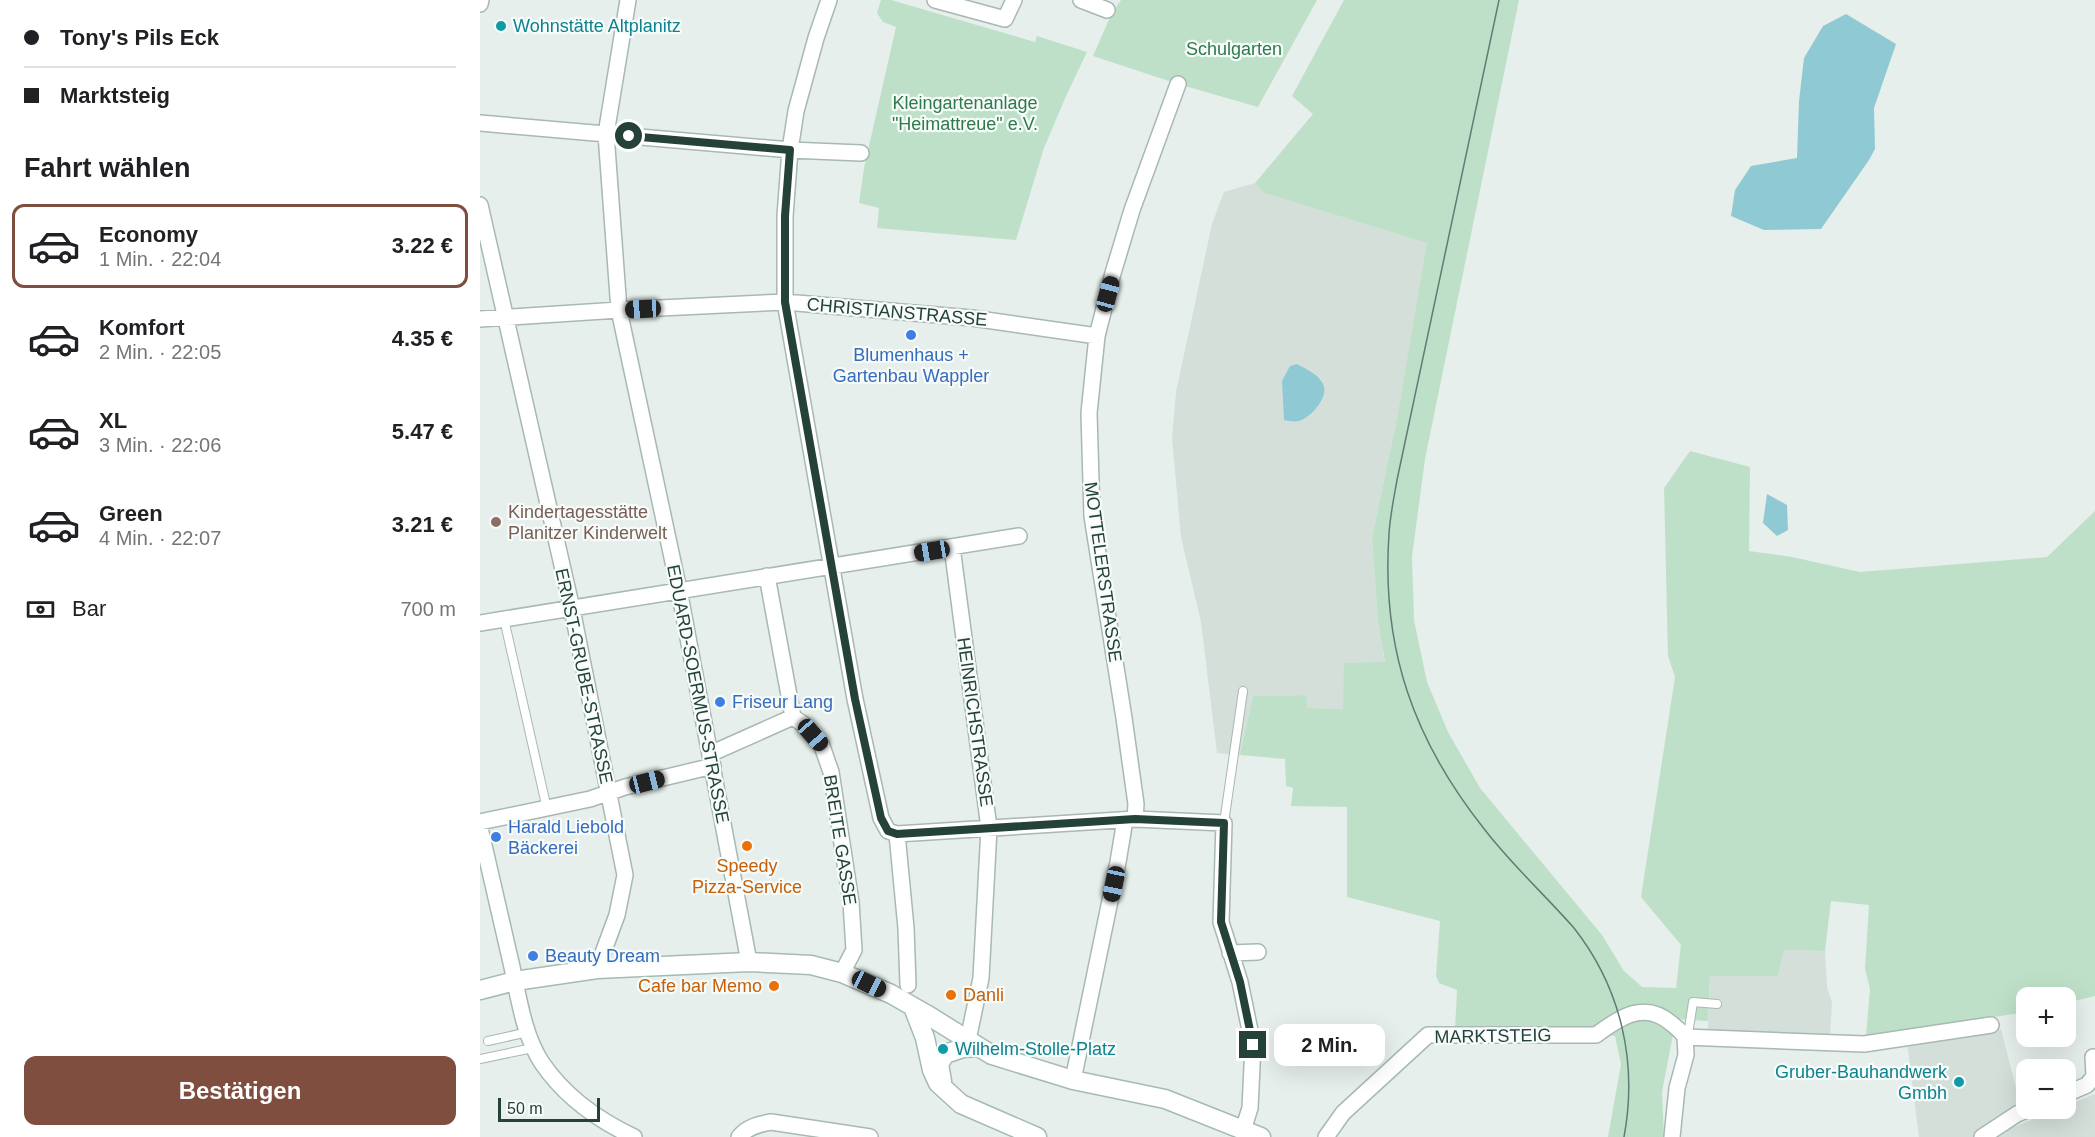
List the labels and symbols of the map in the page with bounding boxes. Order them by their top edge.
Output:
place label: Wohnstätte Altplanitz [513,16,681,36]
marker: Wohnstätte Altplanitz [494,19,508,33]
park label: Schulgarten [1186,39,1282,59]
park label: Kleingartenanlage "Heimattreue" e.V. [892,93,1038,134]
route start [615,122,642,149]
car [1095,274,1121,314]
street label: CHRISTIANSTRASSE [806,294,988,330]
car [625,299,661,319]
marker: Blumenhaus + Gartenbau Wappler [904,328,918,342]
place label: Blumenhaus + Gartenbau Wappler [833,345,989,386]
street label: MOTTELERSTRASSE [1080,480,1126,664]
place label: Kindertagesstätte Planitzer Kinderwelt [508,502,667,543]
marker: Kindertagesstätte Planitzer Kinderwelt [489,515,503,529]
car [913,539,951,563]
street label: EDUARD-SOERMUS-STRASSE [663,563,733,825]
street label: ERNST-GRUBE-STRASSE [551,566,617,786]
street label: HEINRICHSTRASSE [953,636,997,808]
place label: Friseur Lang [732,692,833,712]
marker: Friseur Lang [713,695,727,709]
car [794,716,832,754]
car [627,769,667,795]
street label: BREITE GASSE [820,773,860,907]
place label: Harald Liebold Bäckerei [508,817,624,858]
marker: Harald Liebold Bäckerei [489,830,503,844]
marker: Speedy Pizza-Service [740,839,754,853]
place label: Speedy Pizza-Service [692,856,802,897]
car [1101,865,1127,903]
place label: Beauty Dream [545,946,660,966]
marker: Beauty Dream [526,949,540,963]
car [849,968,889,1000]
place label: Cafe bar Memo [638,976,762,996]
marker: Cafe bar Memo [767,979,781,993]
place label: Danli [963,985,1004,1005]
marker: Danli [944,988,958,1002]
callout: 2 Min. [1274,1024,1385,1066]
street label: MARKTSTEIG [1434,1025,1552,1047]
route end [1239,1031,1266,1058]
place label: Wilhelm-Stolle-Platz [955,1039,1116,1059]
marker: Wilhelm-Stolle-Platz [936,1042,950,1056]
place label: Gruber-Bauhandwerk Gmbh [1775,1062,1948,1103]
marker: Gruber-Bauhandwerk Gmbh [1952,1075,1966,1089]
scale bar [498,1095,600,1122]

